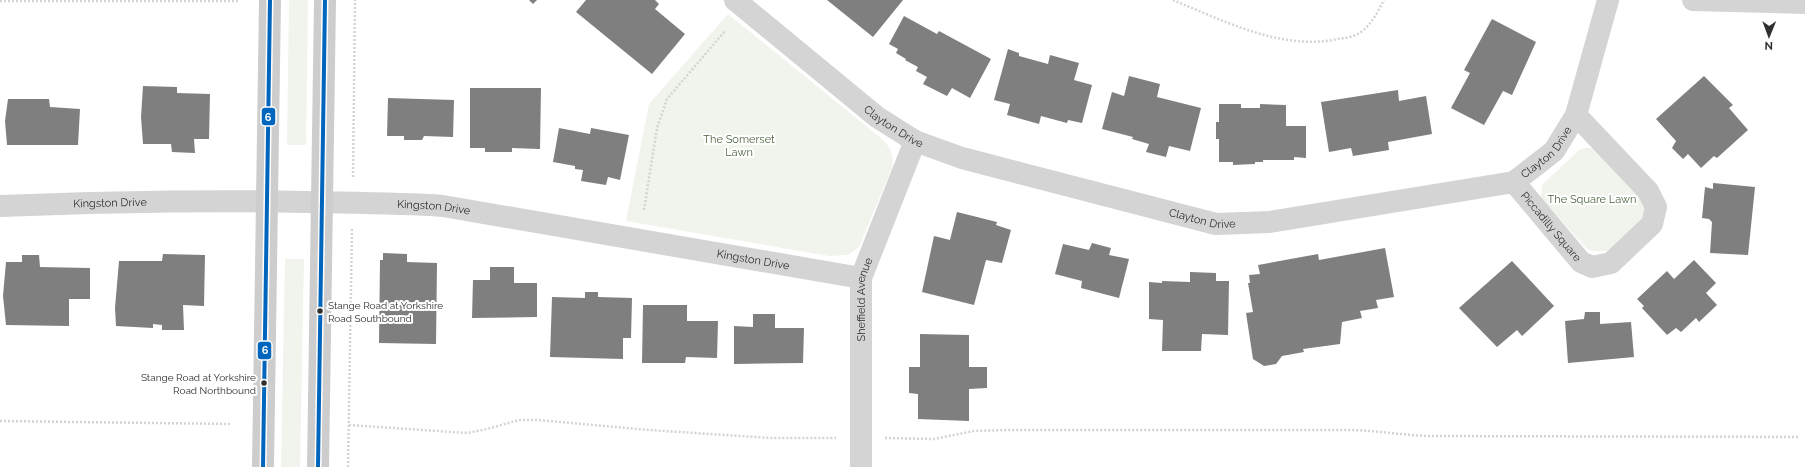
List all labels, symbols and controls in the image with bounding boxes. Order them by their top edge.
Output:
north arrow [1749,16,1789,56]
text: N [1765,39,1773,52]
street label: Clayton Drive [861,102,925,150]
line badge: 6 [261,107,276,126]
text: 6 [265,111,272,124]
street label: Clayton Drive [1518,123,1574,181]
park label: The Somerset Lawn [703,133,775,159]
street label: Piccadilly Square [1518,189,1584,264]
park label: The Square Lawn [1548,193,1636,206]
street label: Kingston Drive [73,195,147,210]
street label: Kingston Drive [397,197,472,217]
street label: Clayton Drive [1168,206,1236,231]
street label: Kingston Drive [716,247,791,272]
street label: Sheffield Avenue [855,255,875,342]
place label: Stange Road at Yorkshire Road Southbound [328,300,443,324]
marker: Stange Road at Yorkshire Road Southbound [315,306,325,316]
line badge: 6 [257,341,272,360]
text: 6 [262,344,269,357]
place label: Stange Road at Yorkshire Road Northbound [141,372,256,396]
marker: Stange Road at Yorkshire Road Northbound [259,378,269,388]

